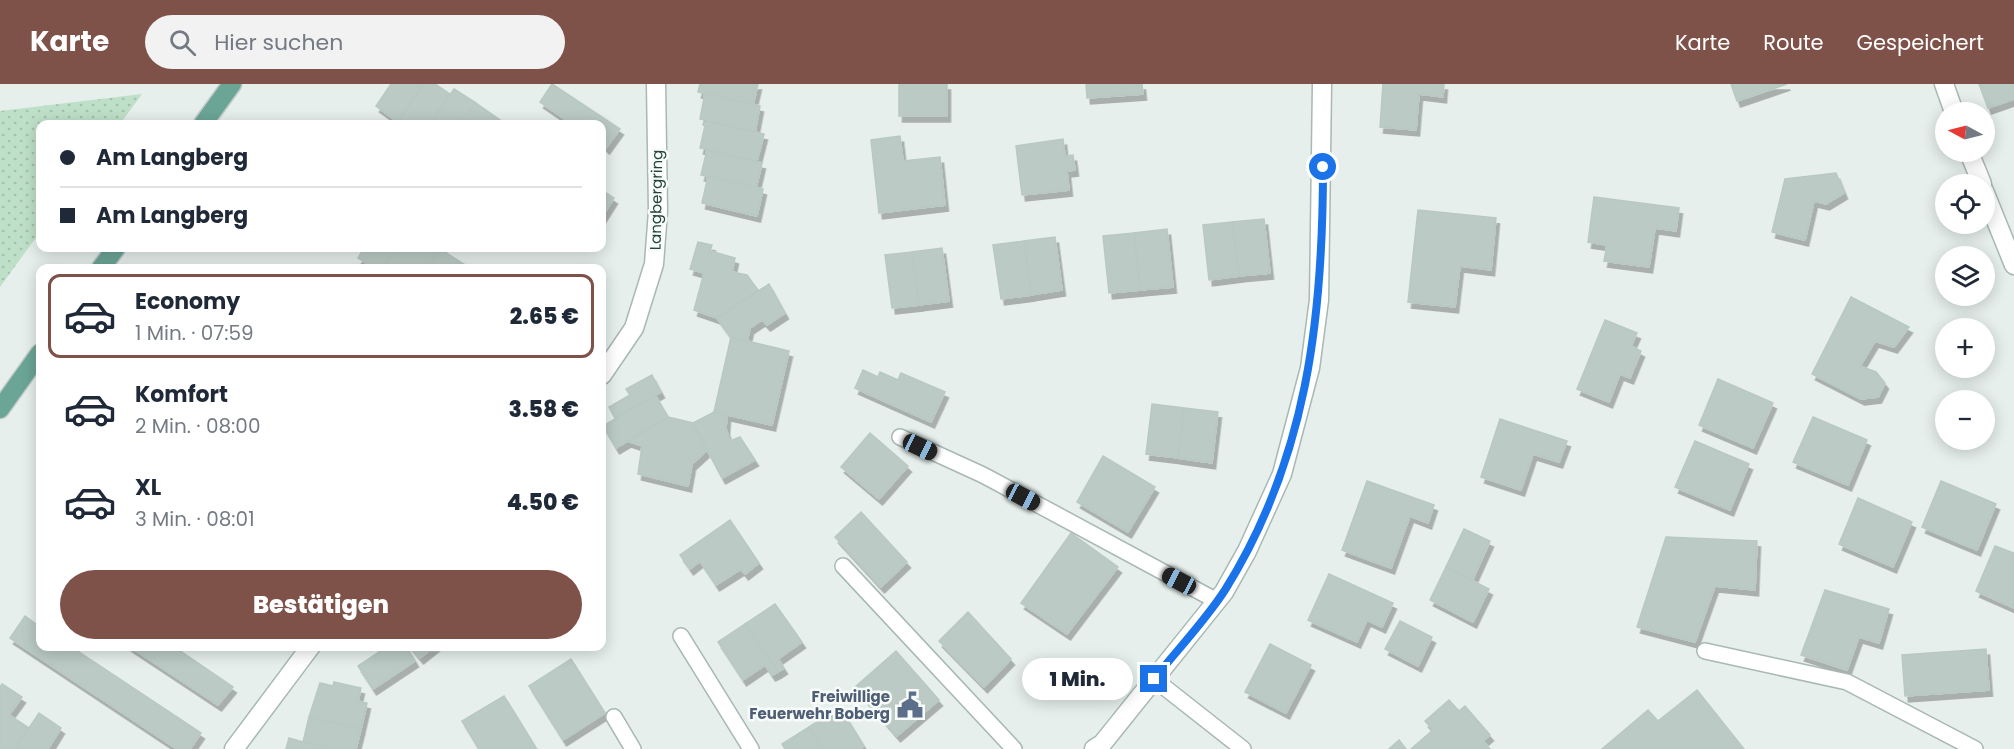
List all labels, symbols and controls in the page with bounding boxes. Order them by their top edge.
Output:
search box [145,15,565,69]
text: Karte [30,22,109,61]
icon: search [166,26,199,59]
text: Hier suchen [214,27,343,58]
text: Karte [1675,28,1730,57]
text: Route [1763,28,1824,57]
text: Gespeichert [1857,28,1984,57]
north arrow [1935,102,1995,162]
map controls [1935,102,1995,450]
text: Am Langberg [96,142,248,173]
street label: Langbergring [645,150,667,250]
route start [1309,153,1336,180]
button: locate [1935,174,1995,234]
text: Am Langberg [96,200,248,231]
button: layers [1935,246,1995,306]
text: Economy [135,286,240,317]
icon: car [63,289,117,343]
text: 2.65 € [510,301,579,332]
button: + [1935,318,1995,378]
text: 1 Min. · 07:59 [135,319,254,347]
text: Komfort [135,379,228,410]
icon: car [63,382,117,436]
button: − [1935,390,1995,450]
text: 3.58 € [509,394,579,425]
text: 2 Min. · 08:00 [135,412,260,440]
car [900,431,940,463]
text: XL [135,472,161,503]
icon: car [63,475,117,529]
car [1003,481,1043,513]
text: 4.50 € [507,487,579,518]
text: 3 Min. · 08:01 [135,505,255,533]
car [1159,565,1199,597]
button: Bestätigen [60,570,582,639]
callout: 1 Min. [1022,658,1133,700]
text: 1 Min. [1049,665,1106,693]
route end [1140,665,1167,692]
place label: Freiwillige Feuerwehr Boberg [749,686,890,724]
public building icon: Freiwillige Feuerwehr Boberg [895,690,925,720]

